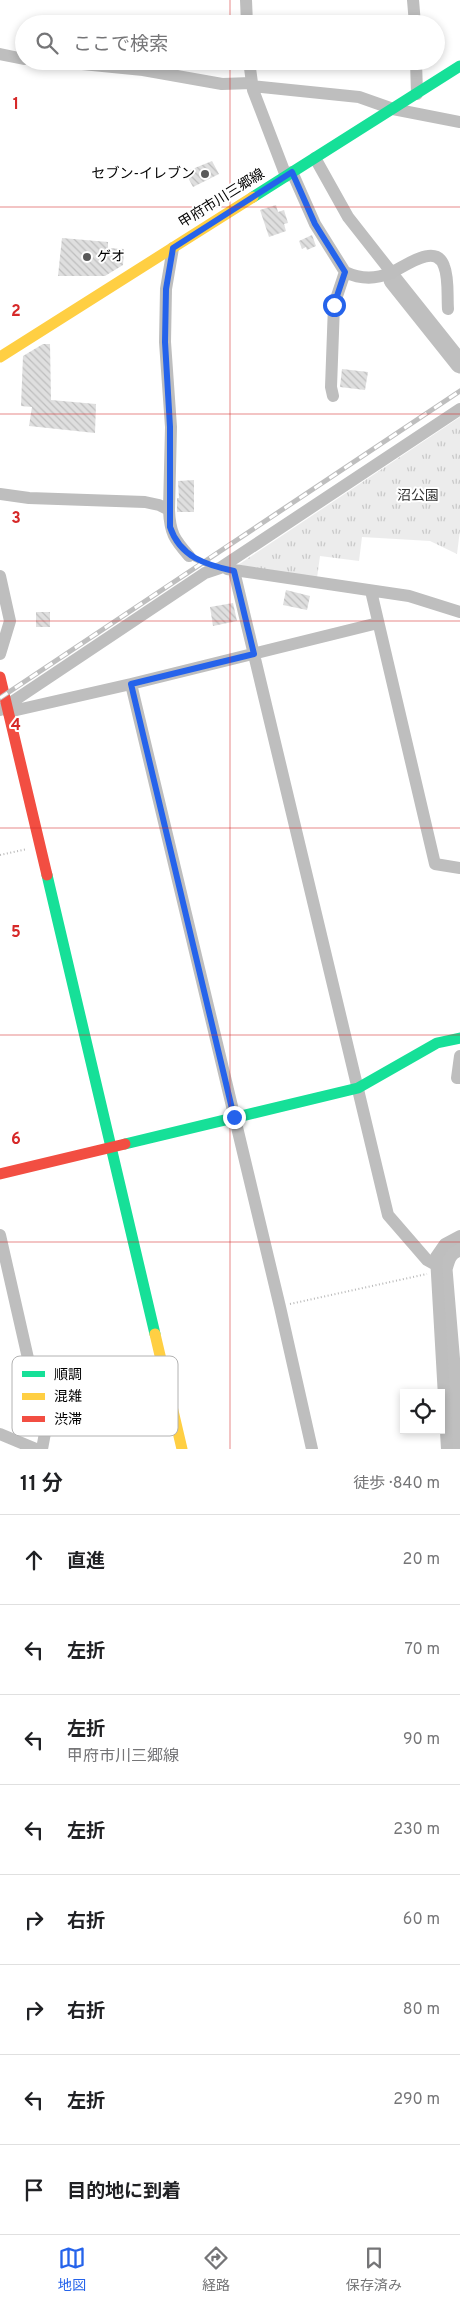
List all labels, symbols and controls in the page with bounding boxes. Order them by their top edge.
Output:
search box [15,15,445,70]
icon: search [33,29,61,57]
text: ここで検索 [73,33,168,57]
text: 1 [13,95,19,115]
place label: セブン-イレブン [91,165,195,183]
street label: 甲府市川三郷線 [176,166,268,232]
marker: セブン-イレブン [199,168,211,180]
place label: ゲオ [97,249,125,266]
marker: ゲオ [81,251,93,263]
route start [323,294,346,317]
text: 2 [11,302,21,322]
park label: 沼公園 [397,488,439,505]
text: 3 [11,509,21,529]
text: 4 [11,716,21,736]
text: 5 [11,923,21,943]
route end [223,1106,246,1129]
text: 6 [11,1130,21,1150]
legend [12,1356,178,1436]
text: 順調 [54,1367,82,1384]
text: 混雑 [54,1388,82,1406]
map controls [400,1389,445,1434]
button: locate [400,1389,445,1434]
text: 渋滞 [54,1412,82,1429]
text: 11 分 [20,1471,63,1498]
text: 徒歩 · 840 m [353,1474,440,1494]
icon: ahead [20,1546,48,1574]
text: 直進 [67,1550,105,1574]
text: 20 m [403,1550,440,1570]
icon: left [20,1636,48,1664]
text: 左折 [67,1640,105,1664]
text: 70 m [405,1640,440,1660]
text: 左折 [67,1718,105,1742]
icon: left [20,1726,48,1754]
text: 90 m [403,1730,440,1750]
text: 甲府市川三郷線 [67,1747,179,1767]
icon: left [20,1816,48,1844]
text: 左折 [67,1820,105,1844]
text: 230 m [393,1820,440,1840]
icon: right [20,1906,48,1934]
text: 右折 [67,1910,105,1934]
text: 60 m [403,1910,440,1930]
icon: right [20,1996,48,2024]
text: 右折 [67,2000,105,2024]
text: 80 m [403,2000,440,2020]
icon: left [20,2086,48,2114]
text: 左折 [67,2090,105,2114]
text: 290 m [393,2090,440,2110]
icon: arrive [20,2176,48,2204]
text: 目的地に到着 [67,2180,181,2204]
tab: 地図 [58,2244,86,2295]
tab: 経路 [202,2244,230,2295]
tab: 保存済み [346,2244,402,2295]

